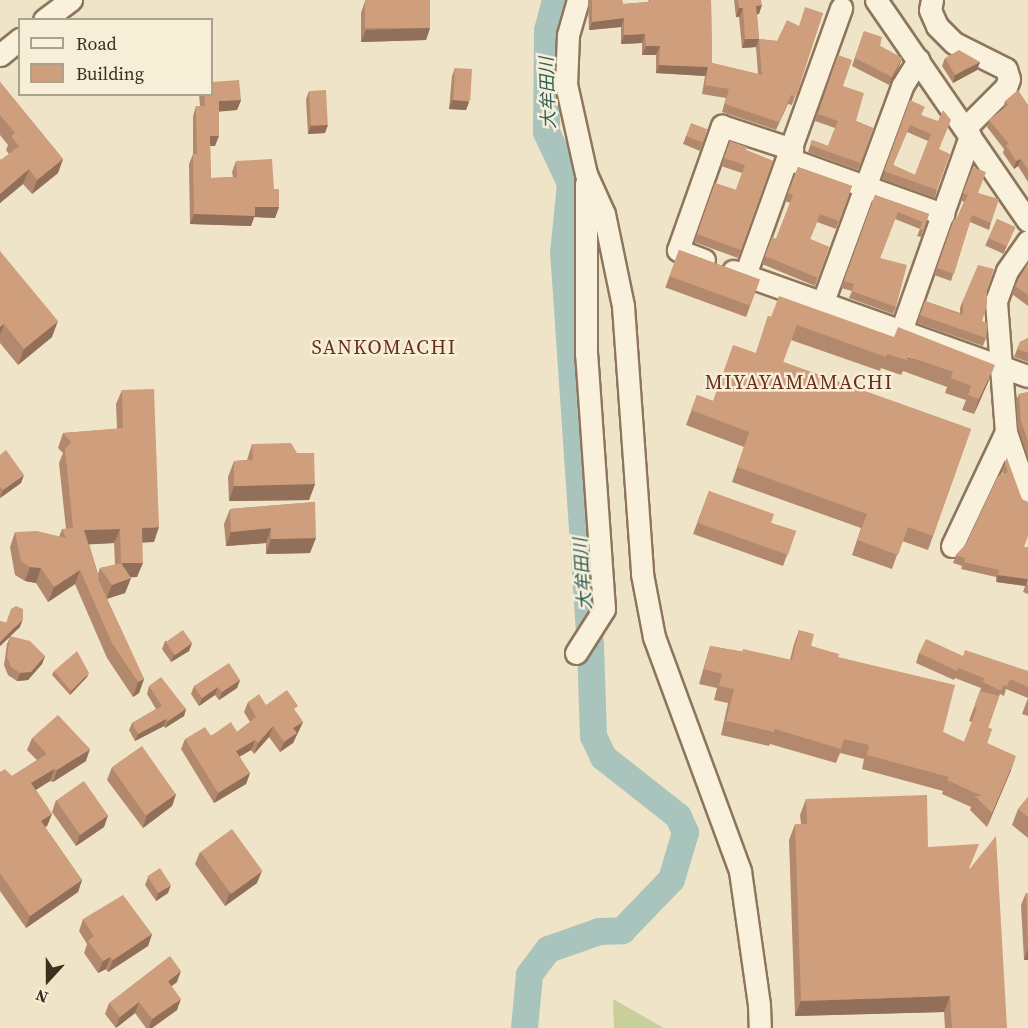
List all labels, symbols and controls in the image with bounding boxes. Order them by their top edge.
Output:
legend [18,18,213,96]
text: Road [76,31,117,56]
water label: 大牟田川 [536,57,560,129]
text: Building [76,61,144,86]
district label: SANKOMACHI [311,335,457,359]
district label: MIYAYAMAMACHI [705,370,893,394]
water label: 大牟田川 [570,537,596,611]
north arrow [18,950,78,1010]
text: N [32,984,51,1009]

